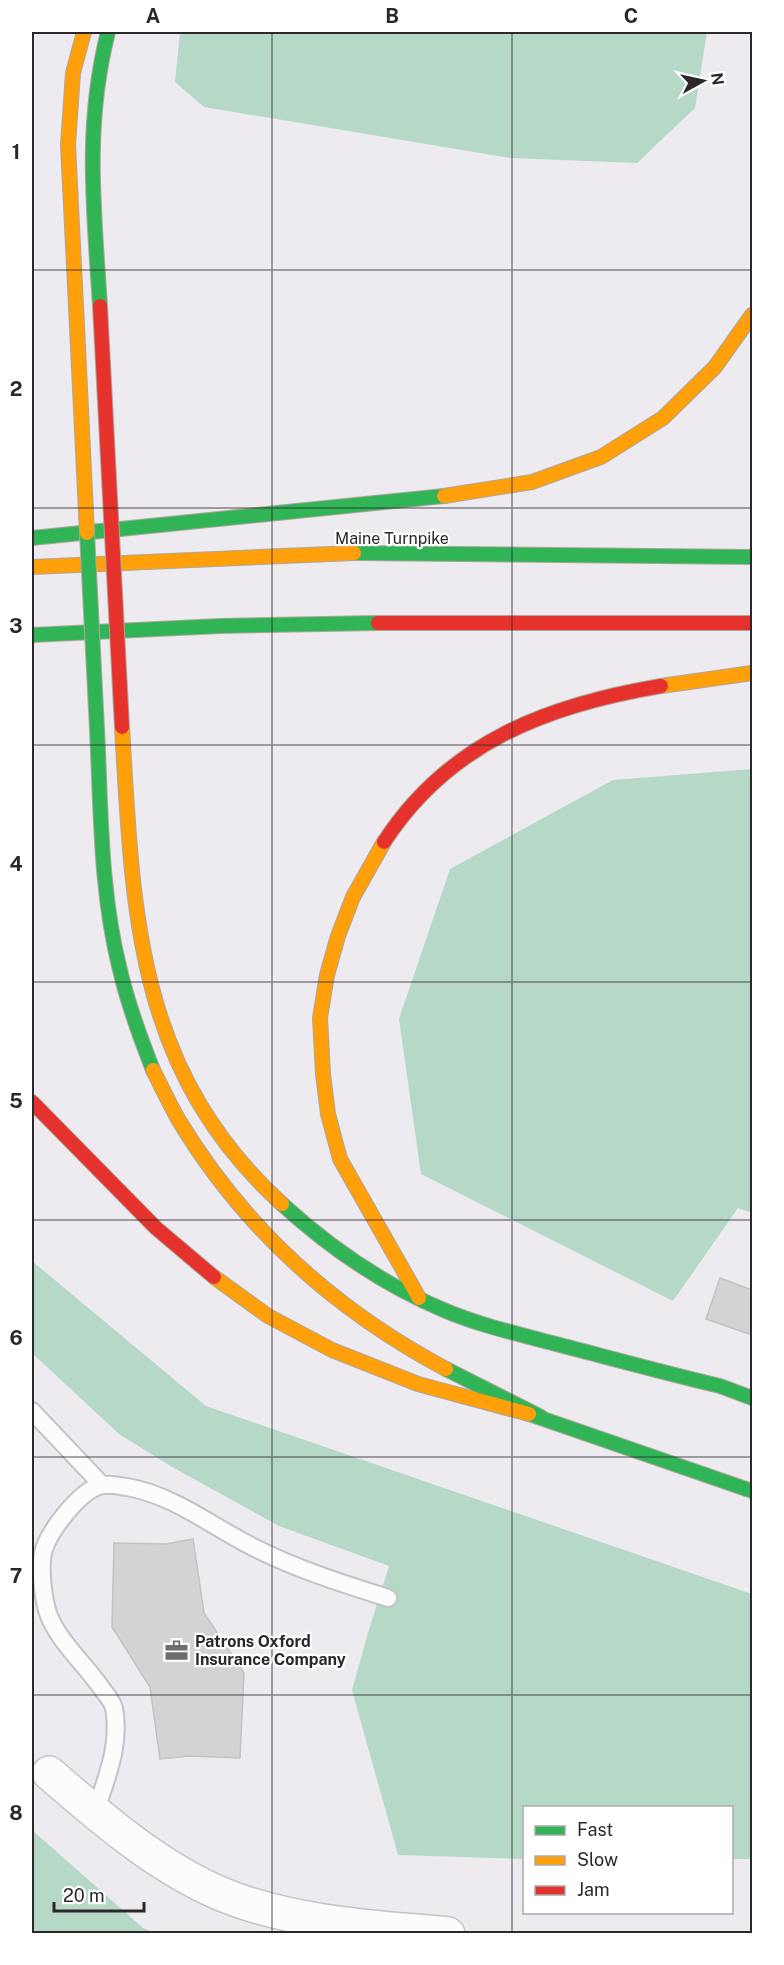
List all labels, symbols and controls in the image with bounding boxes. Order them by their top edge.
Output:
text: A [146,4,160,28]
text: B [385,4,399,28]
text: C [624,4,638,28]
north arrow [673,51,733,111]
text: N [707,71,728,87]
text: 1 [12,140,20,164]
text: 2 [10,377,22,401]
street label: Maine Turnpike [335,529,449,548]
text: 3 [9,614,23,638]
text: 4 [9,852,23,876]
text: 5 [9,1089,23,1113]
text: 6 [9,1326,23,1350]
text: 7 [10,1564,22,1588]
place label: Patrons Oxford Insurance Company [195,1632,346,1669]
office icon: Patrons Oxford Insurance Company [164,1637,190,1663]
text: 8 [9,1801,23,1825]
legend [523,1806,733,1914]
text: Fast [577,1819,613,1840]
text: Slow [577,1849,618,1870]
scale bar [54,1875,144,1913]
text: Jam [577,1879,610,1900]
text: 20 m [63,1885,105,1906]

